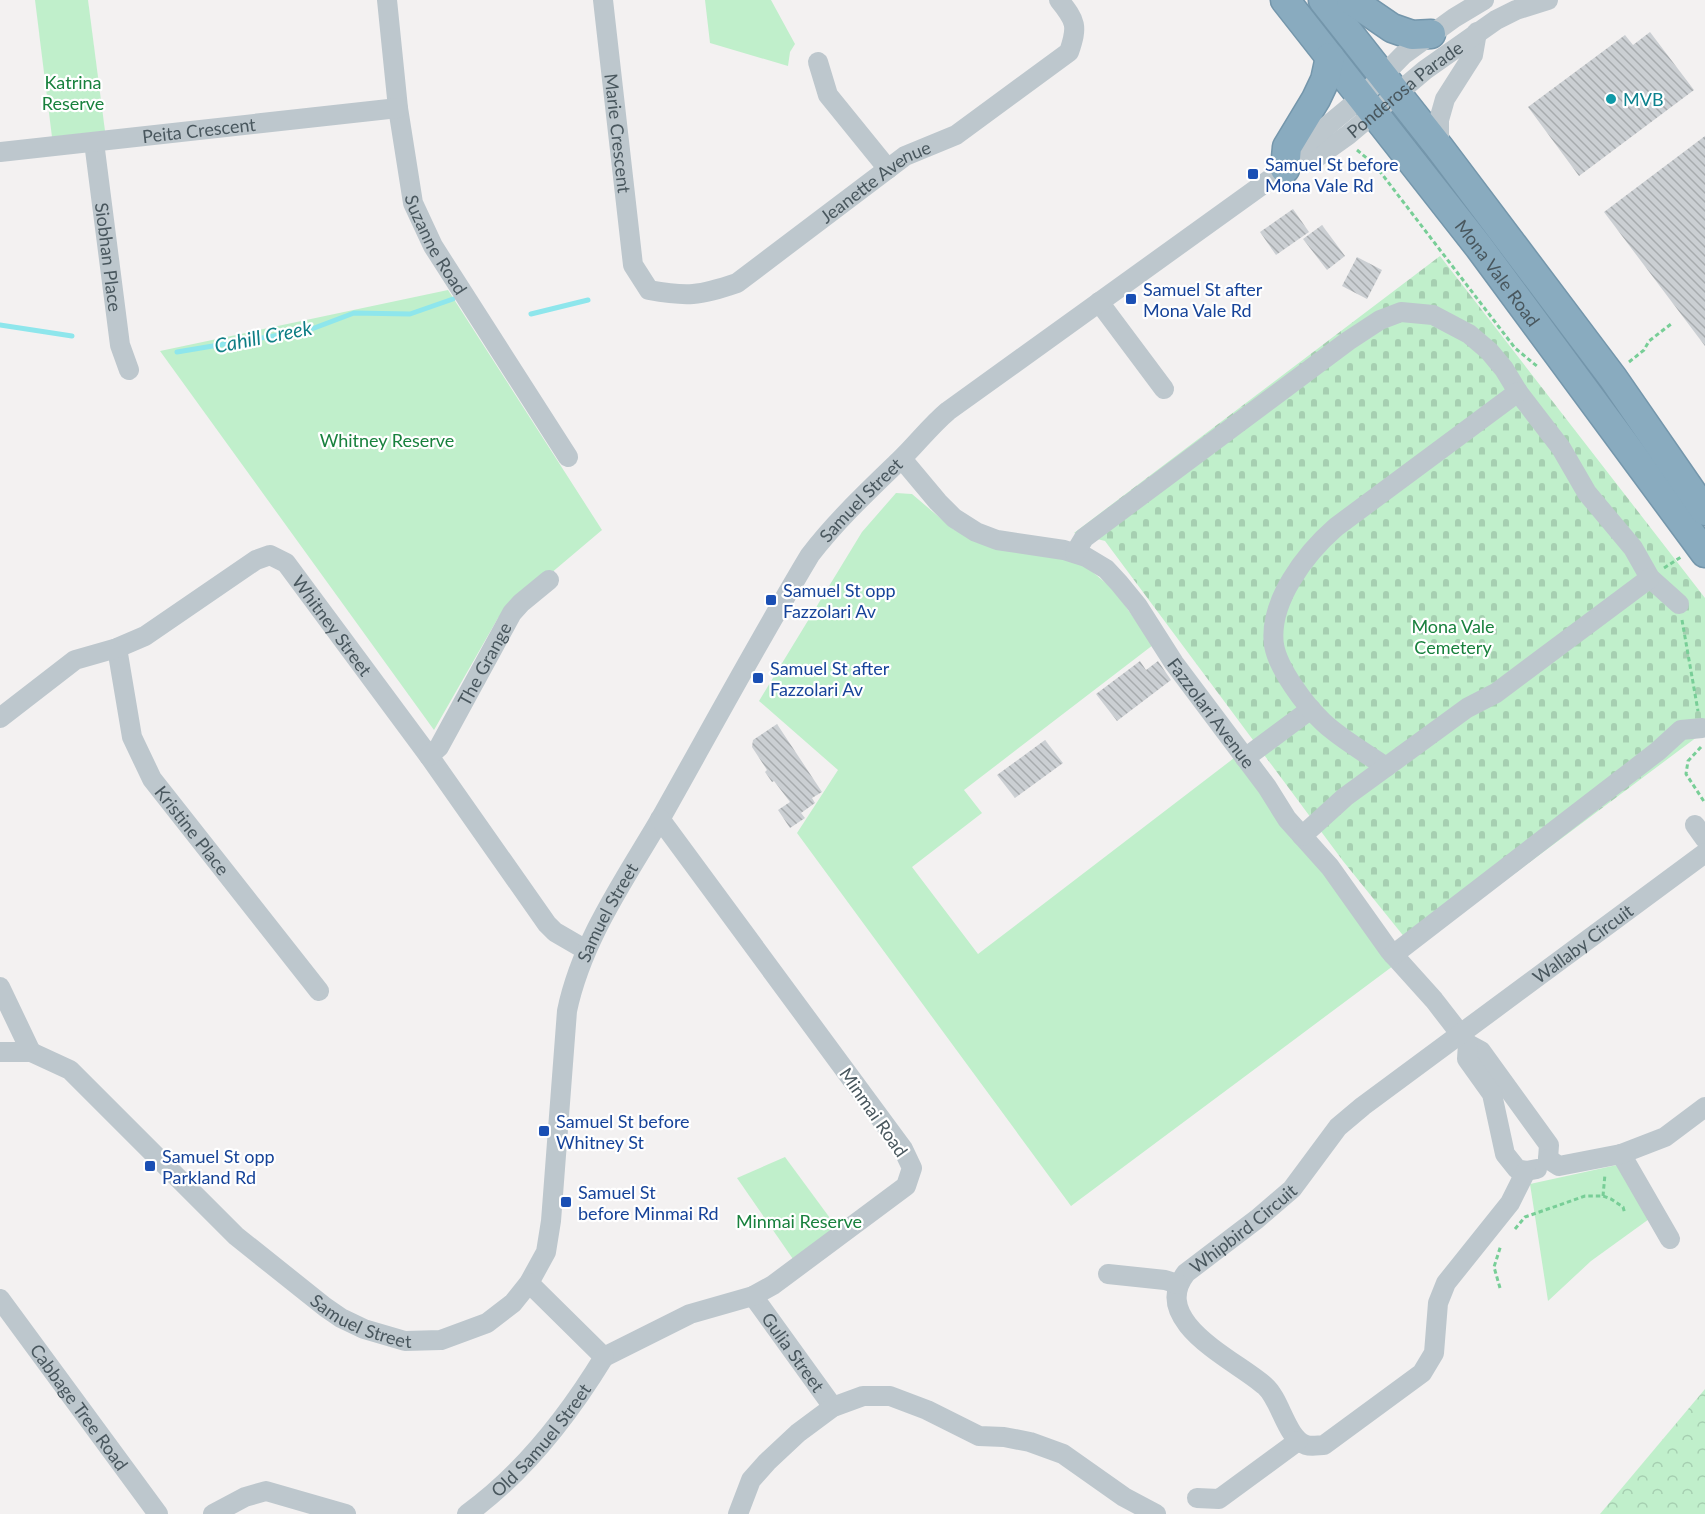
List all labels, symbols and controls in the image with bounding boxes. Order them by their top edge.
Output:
street label: Ponderosa Parade [1342,36,1467,142]
park label: Katrina Reserve [42,71,104,114]
street label: Marie Crescent [600,72,636,195]
place label: MVB [1623,88,1664,110]
marker: MVB [1604,92,1618,106]
street label: Peita Crescent [141,113,257,147]
street label: Jeanette Avenue [815,136,934,228]
place label: Samuel St before Mona Vale Rd [1265,153,1399,196]
marker: Samuel St before Mona Vale Rd [1246,167,1260,181]
street label: Suzanne Road [401,193,472,299]
street label: Siobhan Place [91,201,127,313]
street label: Mona Vale Road [1451,215,1545,331]
place label: Samuel St after Mona Vale Rd [1143,278,1263,321]
marker: Samuel St after Mona Vale Rd [1124,292,1138,306]
water label: Cahill Creek [212,315,314,357]
park label: Whitney Reserve [320,429,454,451]
street label: Samuel Street [814,453,907,546]
street label: Whitney Street [288,571,377,681]
place label: Samuel St opp Fazzolari Av [783,579,896,622]
marker: Samuel St opp Fazzolari Av [764,593,778,607]
park label: Mona Vale Cemetery [1411,615,1495,658]
street label: The Grange [453,618,516,710]
street label: Fazzolari Avenue [1163,653,1260,772]
place label: Samuel St after Fazzolari Av [770,657,890,700]
marker: Samuel St after Fazzolari Av [751,671,765,685]
street label: Kristine Place [150,781,234,879]
street label: Samuel Street [572,858,643,965]
street label: Wallaby Circuit [1528,899,1638,988]
street label: Minmai Road [835,1063,913,1161]
place label: Samuel St before Whitney St [556,1110,690,1153]
marker: Samuel St before Whitney St [537,1124,551,1138]
place label: Samuel St opp Parkland Rd [162,1145,275,1188]
marker: Samuel St opp Parkland Rd [143,1159,157,1173]
street label: Whipbird Circuit [1185,1179,1301,1277]
place label: Samuel St before Minmai Rd [578,1181,719,1224]
marker: Samuel St before Minmai Rd [559,1195,573,1209]
park label: Minmai Reserve [736,1210,862,1232]
street label: Samuel Street [306,1289,412,1352]
street label: Gulia Street [757,1308,830,1396]
street label: Cabbage Tree Road [26,1339,133,1474]
street label: Old Samuel Street [486,1379,595,1501]

